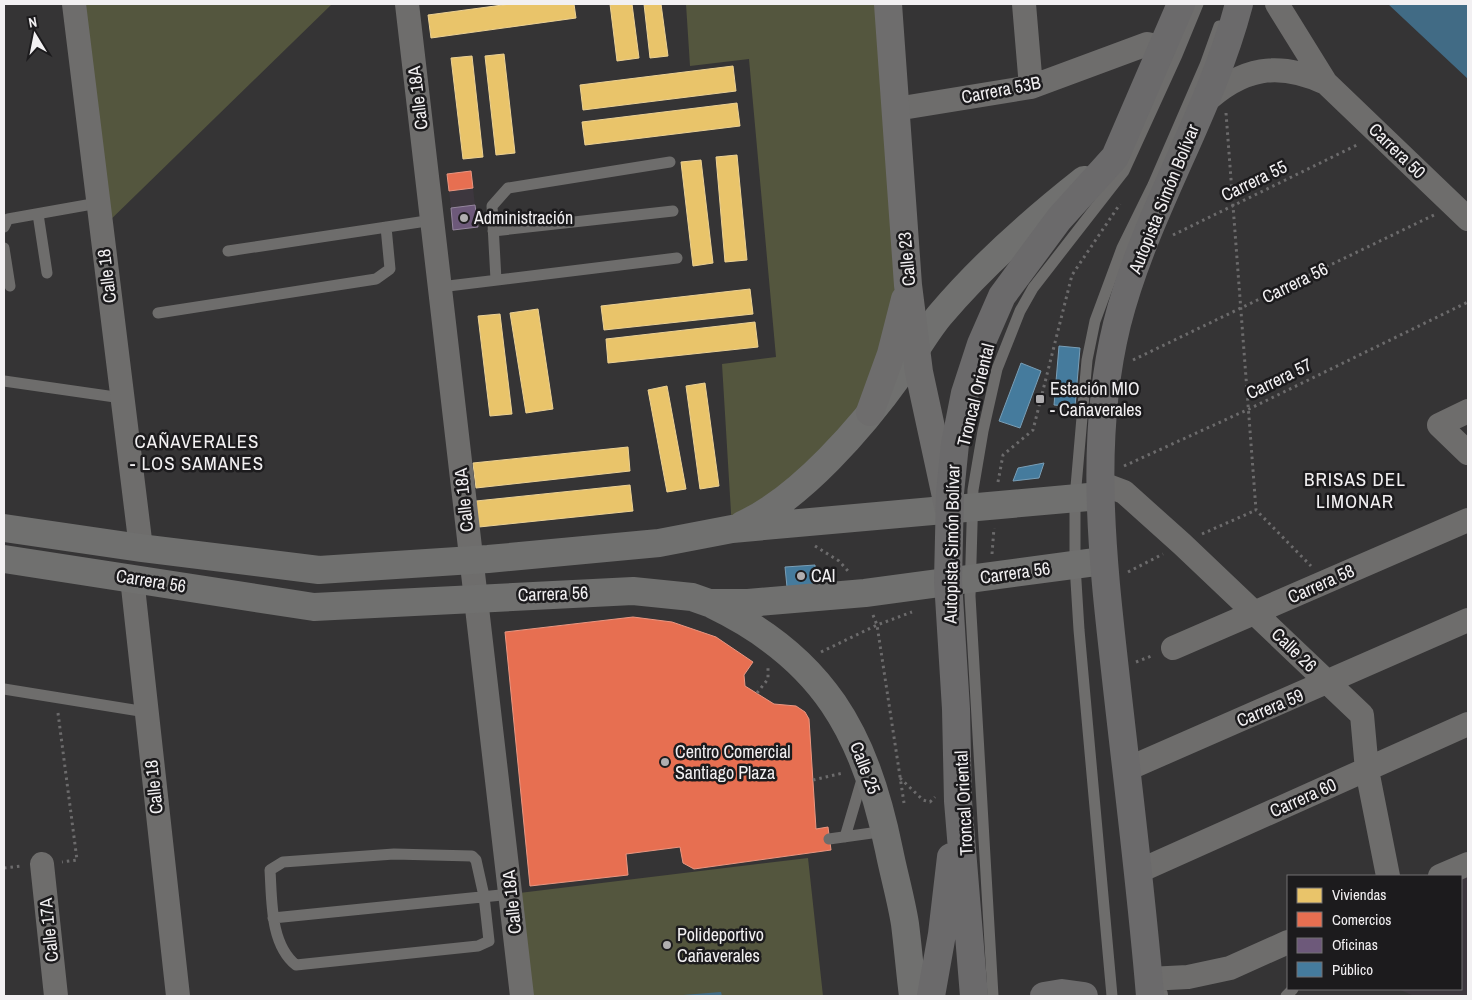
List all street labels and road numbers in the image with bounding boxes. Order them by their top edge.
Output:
street label: Calle 18A [401,65,434,131]
street label: Carrera 53B [959,70,1043,109]
street label: Carrera 50 [1363,117,1431,184]
street label: Autopista Simón Bolívar [1122,120,1205,278]
street label: Carrera 55 [1217,154,1291,207]
street label: Calle 23 [892,231,921,287]
street label: Calle 18 [91,248,122,304]
street label: Carrera 56 [1258,256,1332,309]
street label: Troncal Oriental [951,341,1000,449]
street label: Carrera 57 [1242,352,1316,405]
street label: Autopista Simón Bolívar [938,464,965,625]
street label: Calle 18A [448,467,479,533]
street label: Carrera 56 [978,555,1052,590]
street label: Carrera 58 [1283,558,1358,609]
street label: Carrera 56 [114,563,188,598]
street label: Carrera 56 [517,580,589,607]
street label: Calle 26 [1266,622,1323,677]
street label: Carrera 59 [1232,682,1307,733]
street label: Calle 25 [844,738,887,798]
street label: Troncal Oriental [948,750,979,856]
street label: Calle 18 [138,759,169,815]
street label: Carrera 60 [1265,772,1340,823]
street label: Calle 18A [496,869,527,935]
street label: Calle 17A [33,897,64,963]

